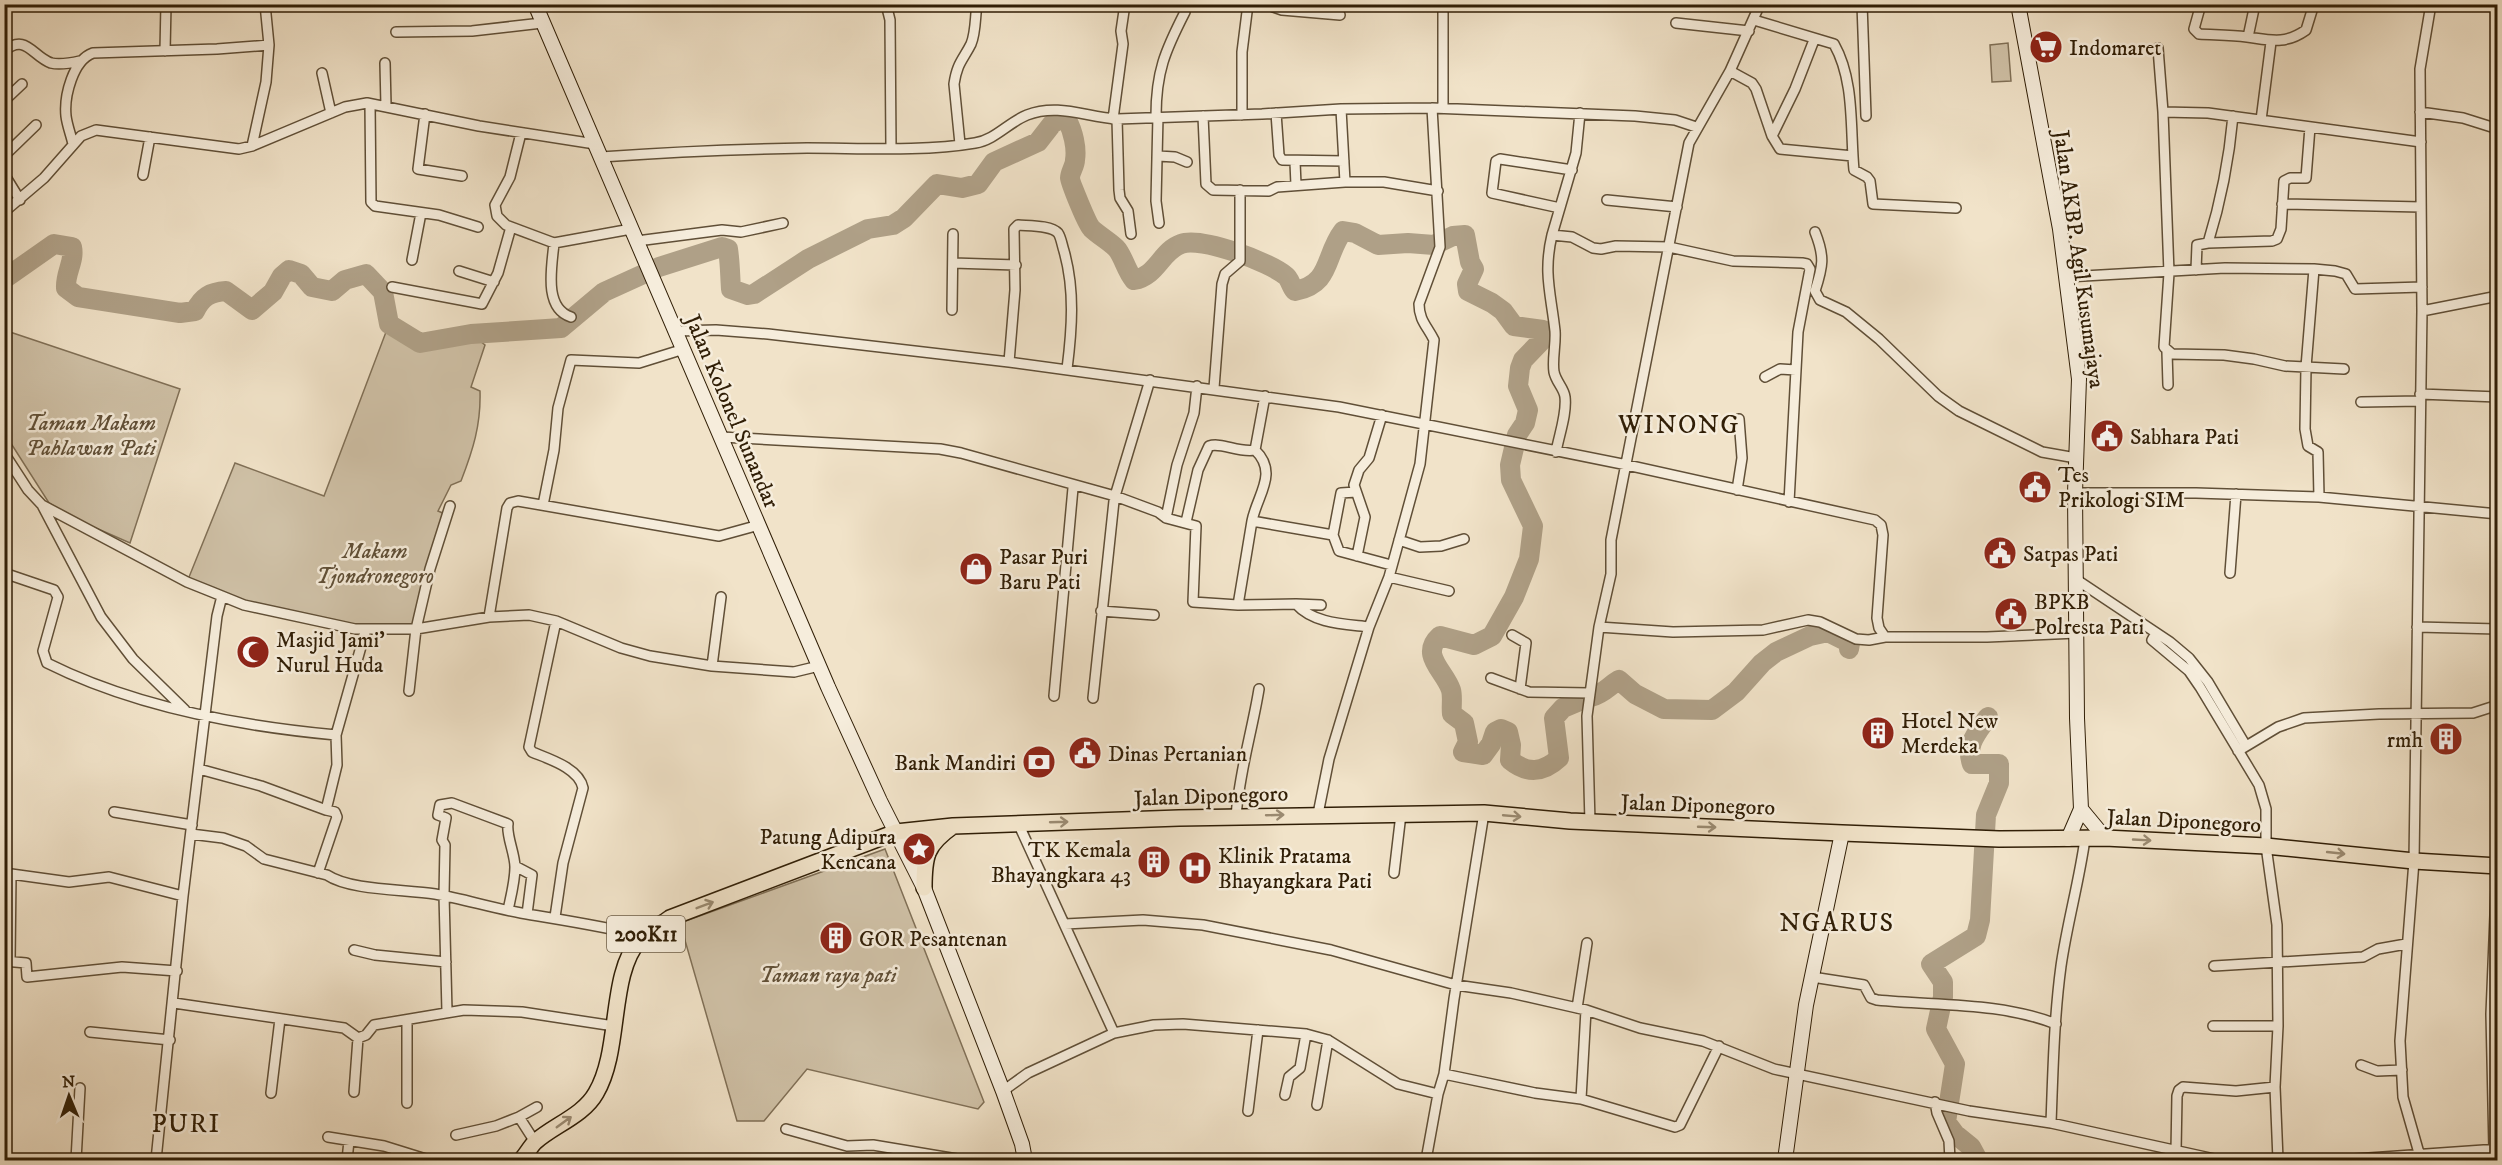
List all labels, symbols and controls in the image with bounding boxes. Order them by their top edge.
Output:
supermarket icon: Indomaret [2028,29,2064,65]
place label: Indomaret [2069,35,2161,62]
street label: Jalan AKBP. Agil Kusumajaya [2047,126,2110,391]
street label: Jalan Kolonel Sunandar [678,309,785,513]
district label: WINONG [1617,409,1740,442]
park label: Taman Makam Pahlawan Pati [26,410,157,462]
public building icon: Sabhara Pati [2089,418,2125,454]
place label: Sabhara Pati [2130,424,2239,451]
place label: Tes Prikologi SIM [2058,462,2185,514]
public building icon: Tes Prikologi SIM [2017,469,2053,505]
public building icon: Satpas Pati [1982,535,2018,571]
park label: Makam Tjondronegoro [316,538,434,590]
place label: Satpas Pati [2023,541,2118,568]
place label: Pasar Puri Baru Pati [999,544,1088,596]
shop icon: Pasar Puri Baru Pati [958,551,994,587]
place label: BPKB Polresta Pati [2034,589,2144,641]
public building icon: BPKB Polresta Pati [1993,596,2029,632]
place label: Masjid Jami' Nurul Huda [276,627,385,679]
mosque icon: Masjid Jami' Nurul Huda [235,634,271,670]
place label: Hotel New Merdeka [1901,708,1998,760]
building icon: Hotel New Merdeka [1860,715,1896,751]
building icon: rmh [2428,721,2464,757]
place label: rmh [2387,727,2423,754]
public building icon: Dinas Pertanian [1067,735,1103,771]
place label: Dinas Pertanian [1108,741,1248,768]
bank icon: Bank Mandiri [1021,744,1057,780]
place label: Bank Mandiri [894,750,1016,777]
street label: Jalan Diponegoro [1131,780,1289,813]
street label: Jalan Diponegoro [1618,789,1776,822]
street label: Jalan Diponegoro [2104,804,2262,839]
one-way arrow [1265,810,1285,821]
one-way arrow [1501,811,1521,822]
one-way arrow [1049,816,1069,828]
one-way arrow [1696,821,1716,832]
place label: Patung Adipura Kencana [759,824,897,876]
place icon: Patung Adipura Kencana [901,831,937,867]
one-way arrow [2131,834,2151,845]
place label: TK Kemala Bhayangkara 43 [991,837,1132,889]
place label: Klinik Pratama Bhayangkara Pati [1218,843,1372,895]
building icon: TK Kemala Bhayangkara 43 [1136,844,1172,880]
one-way arrow [2326,848,2346,859]
hospital icon: Klinik Pratama Bhayangkara Pati [1177,850,1213,886]
one-way arrow [695,899,713,910]
district label: NGARUS [1779,907,1895,940]
road number: 200K11 [607,916,685,952]
building icon: GOR Pesantenan [818,920,854,956]
place label: GOR Pesantenan [859,926,1008,953]
park label: Taman raya pati [759,962,898,989]
north arrow [39,1066,99,1126]
text: N [62,1072,75,1092]
district label: PURI [151,1108,221,1141]
one-way arrow [556,1115,572,1128]

